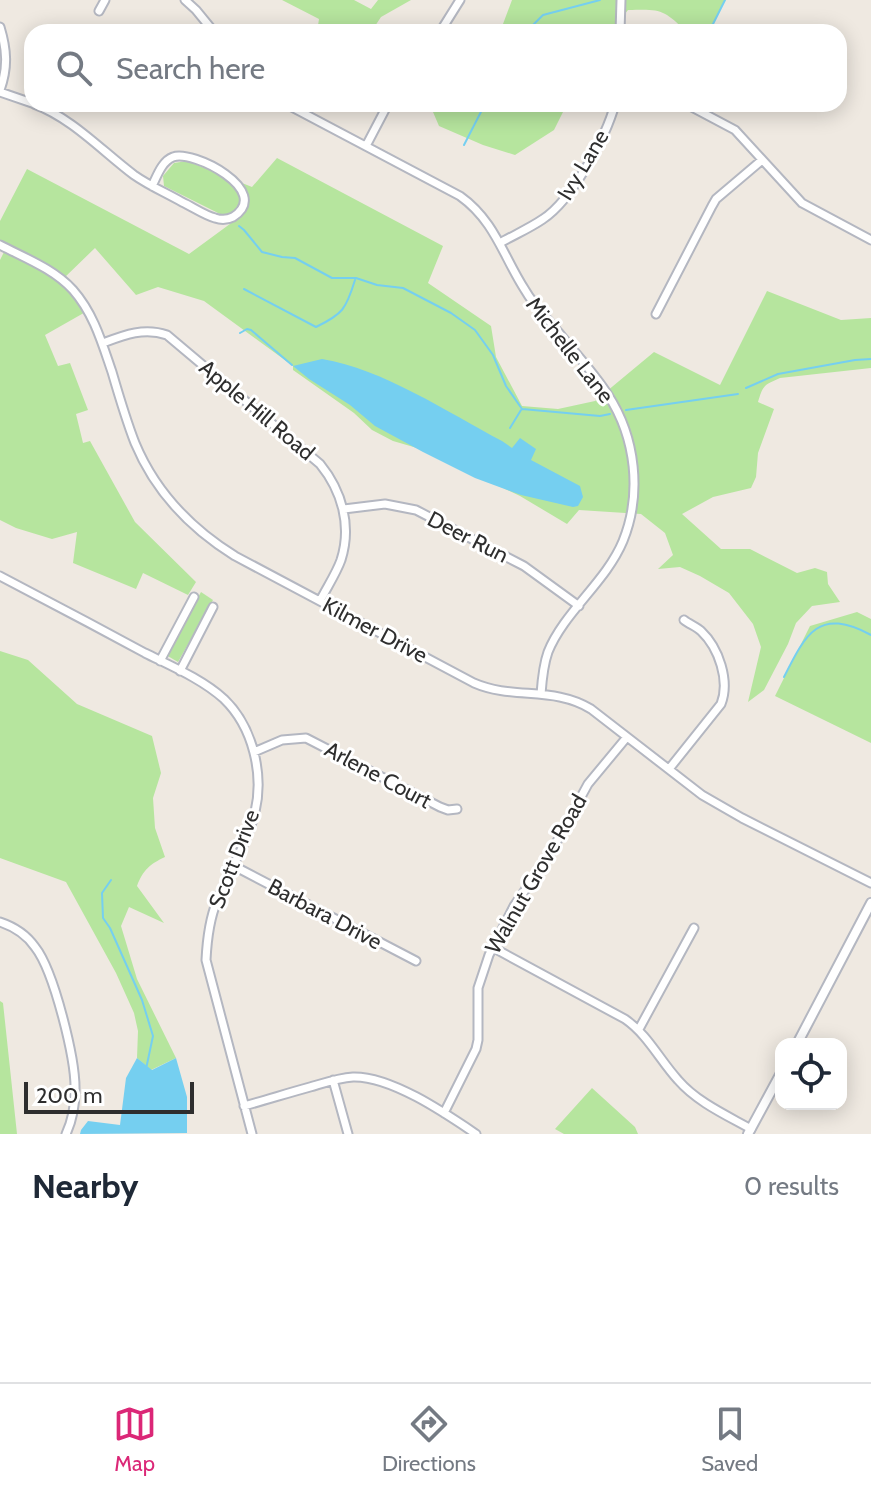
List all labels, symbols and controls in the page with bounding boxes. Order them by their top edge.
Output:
search box [24,24,847,112]
icon: search [52,46,96,90]
text: Search here [116,50,265,87]
street label: Ivy Lane [551,125,615,205]
street label: Michelle Lane [520,292,620,408]
street label: Apple Hill Road [194,354,320,466]
street label: Deer Run [423,505,513,569]
street label: Kilmer Drive [318,591,432,669]
street label: Arlene Court [320,736,436,815]
street label: Walnut Grove Road [479,789,593,959]
street label: Scott Drive [203,806,265,912]
street label: Barbara Drive [263,873,387,955]
map controls [775,1038,847,1110]
button: locate [775,1038,847,1110]
scale bar [24,1078,194,1114]
text: 200 m [36,1082,102,1109]
text: Nearby [32,1165,139,1207]
text: 0 results [744,1170,839,1202]
tab: Map [113,1402,157,1477]
tab: Directions [382,1402,476,1477]
tab: Saved [701,1402,758,1477]

